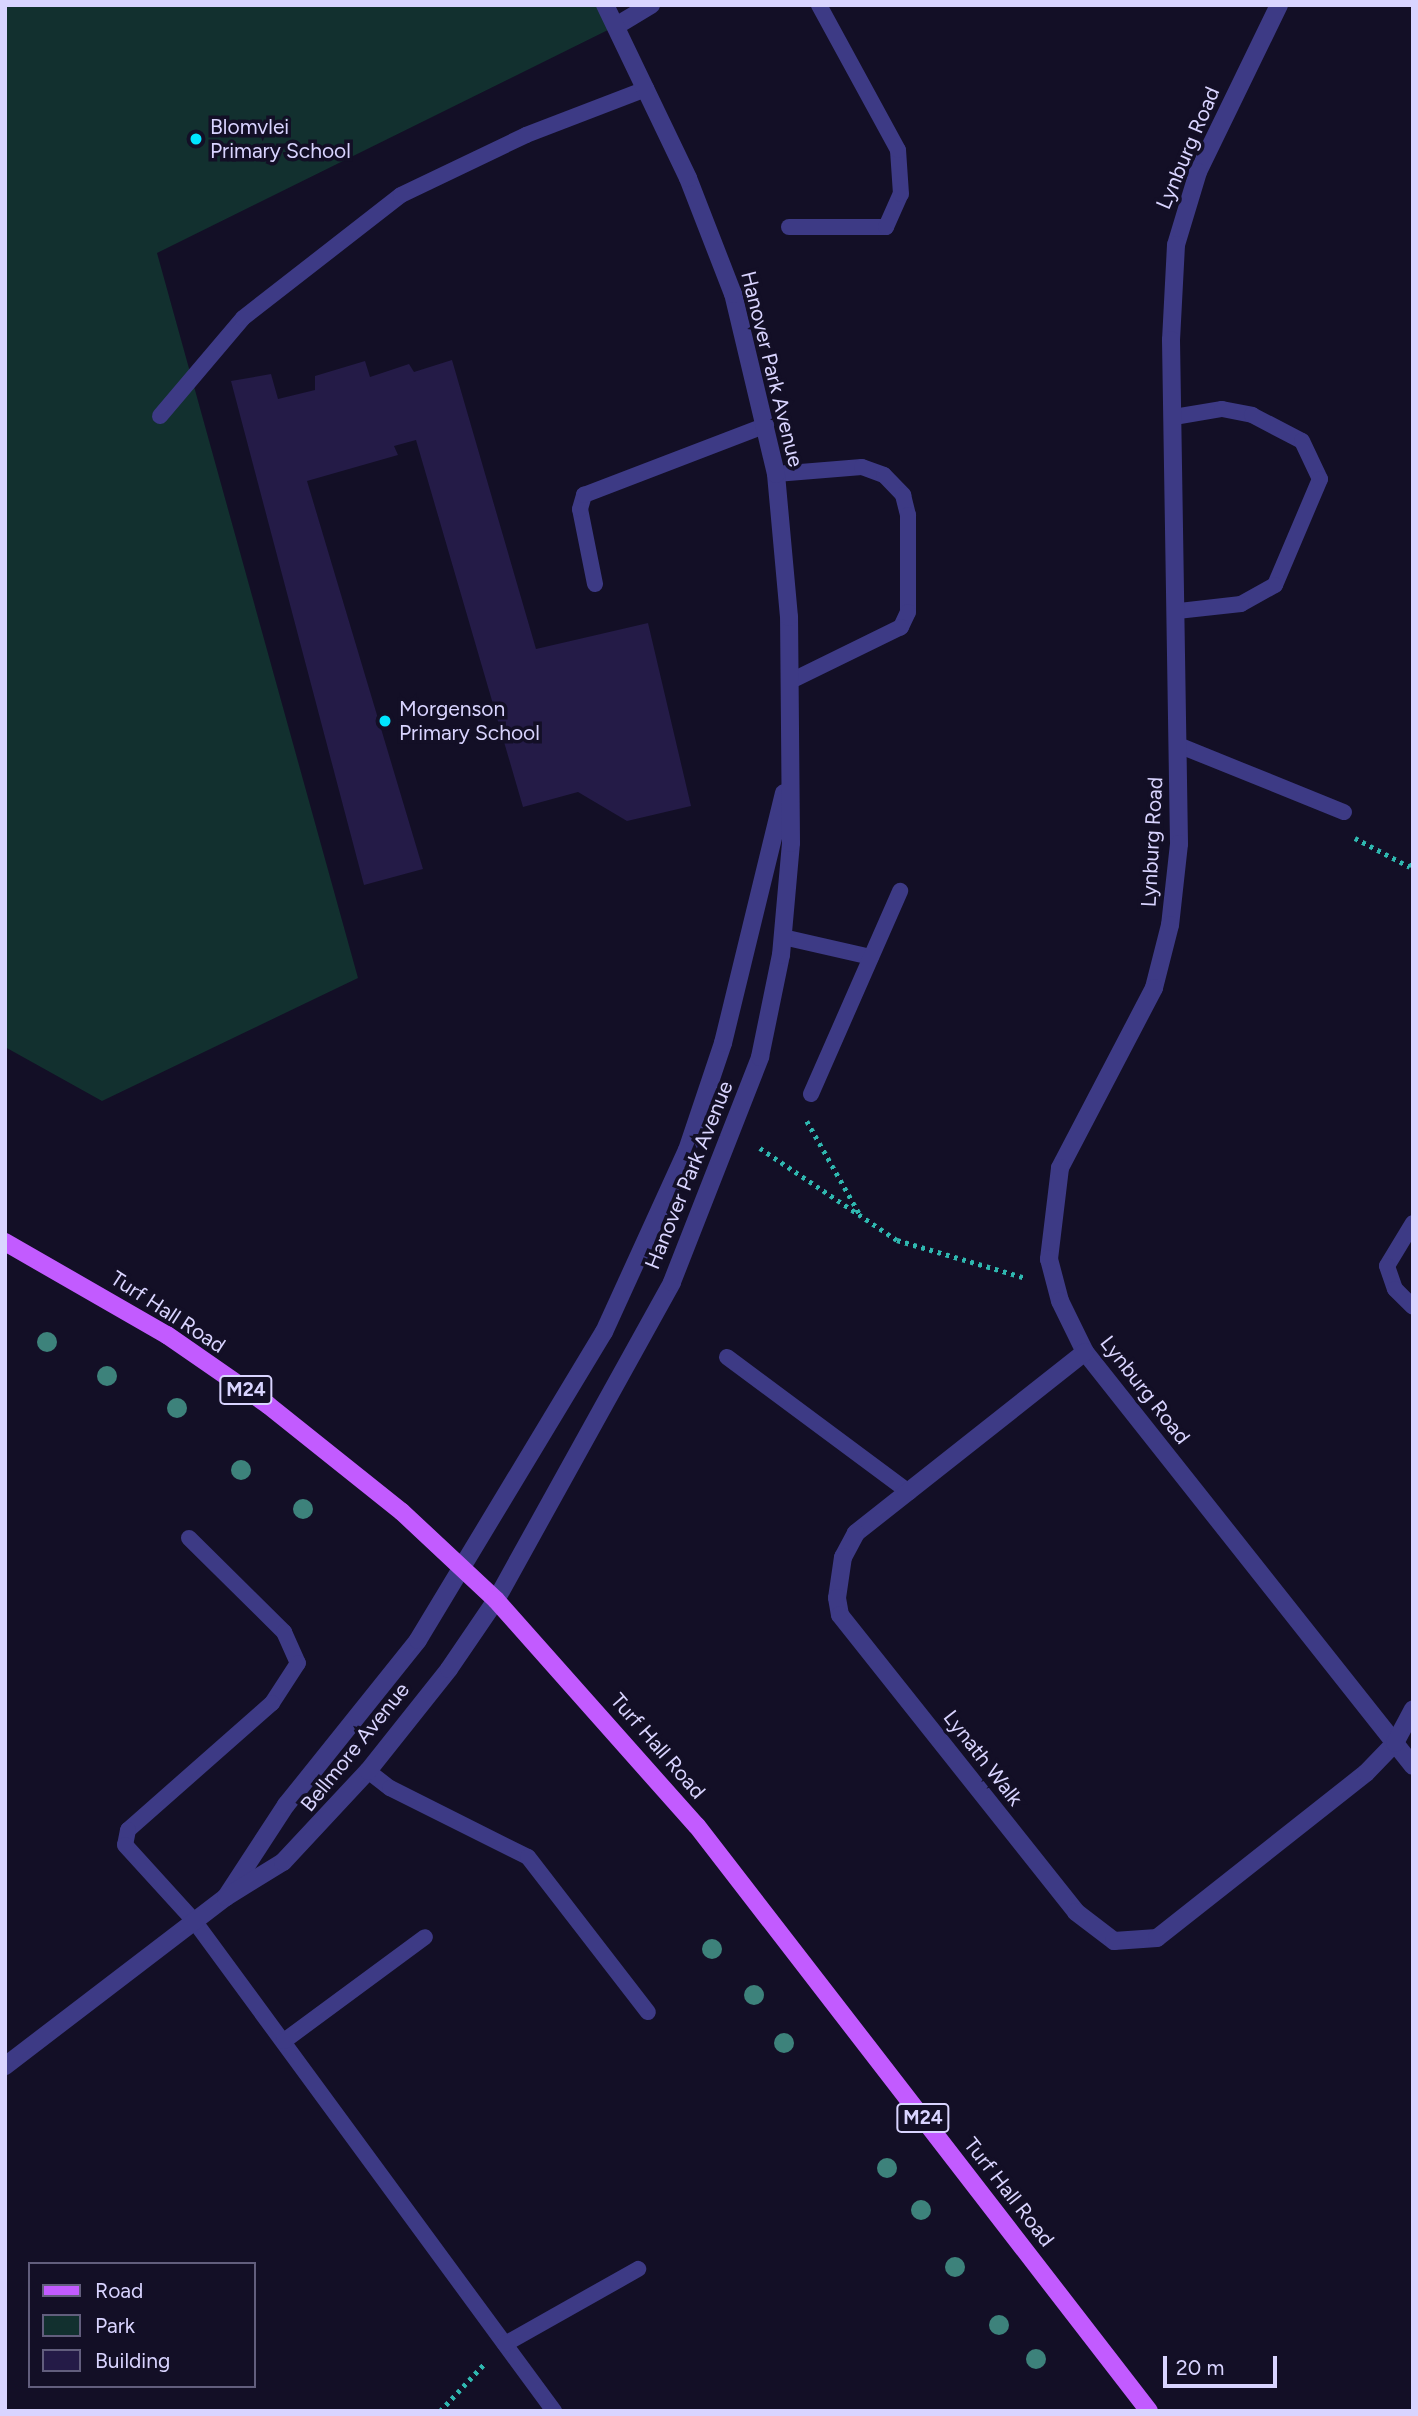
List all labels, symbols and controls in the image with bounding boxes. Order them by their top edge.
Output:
street label: Lynburg Road [1151,83,1225,213]
place label: Blomvlei Primary School [210,114,351,164]
marker: Blomvlei Primary School [188,131,204,147]
street label: Hanover Park Avenue [736,269,808,469]
place label: Morgenson Primary School [399,696,540,746]
marker: Morgenson Primary School [377,713,393,729]
street label: Lynburg Road [1136,776,1168,908]
street label: Hanover Park Avenue [640,1077,738,1273]
street label: Turf Hall Road [106,1266,230,1358]
street label: Lynburg Road [1095,1331,1195,1449]
road number: M24 [218,1374,274,1406]
street label: Bellmore Avenue [295,1678,415,1816]
street label: Turf Hall Road [605,1688,711,1804]
street label: Lynath Walk [938,1705,1028,1811]
road number: M24 [895,2102,951,2134]
street label: Turf Hall Road [959,2132,1059,2252]
legend [28,2262,256,2388]
text: Road [95,2278,143,2303]
text: Park [95,2313,135,2338]
scale bar [1166,2342,1280,2386]
text: Building [95,2348,170,2373]
text: 20 m [1176,2355,1224,2380]

